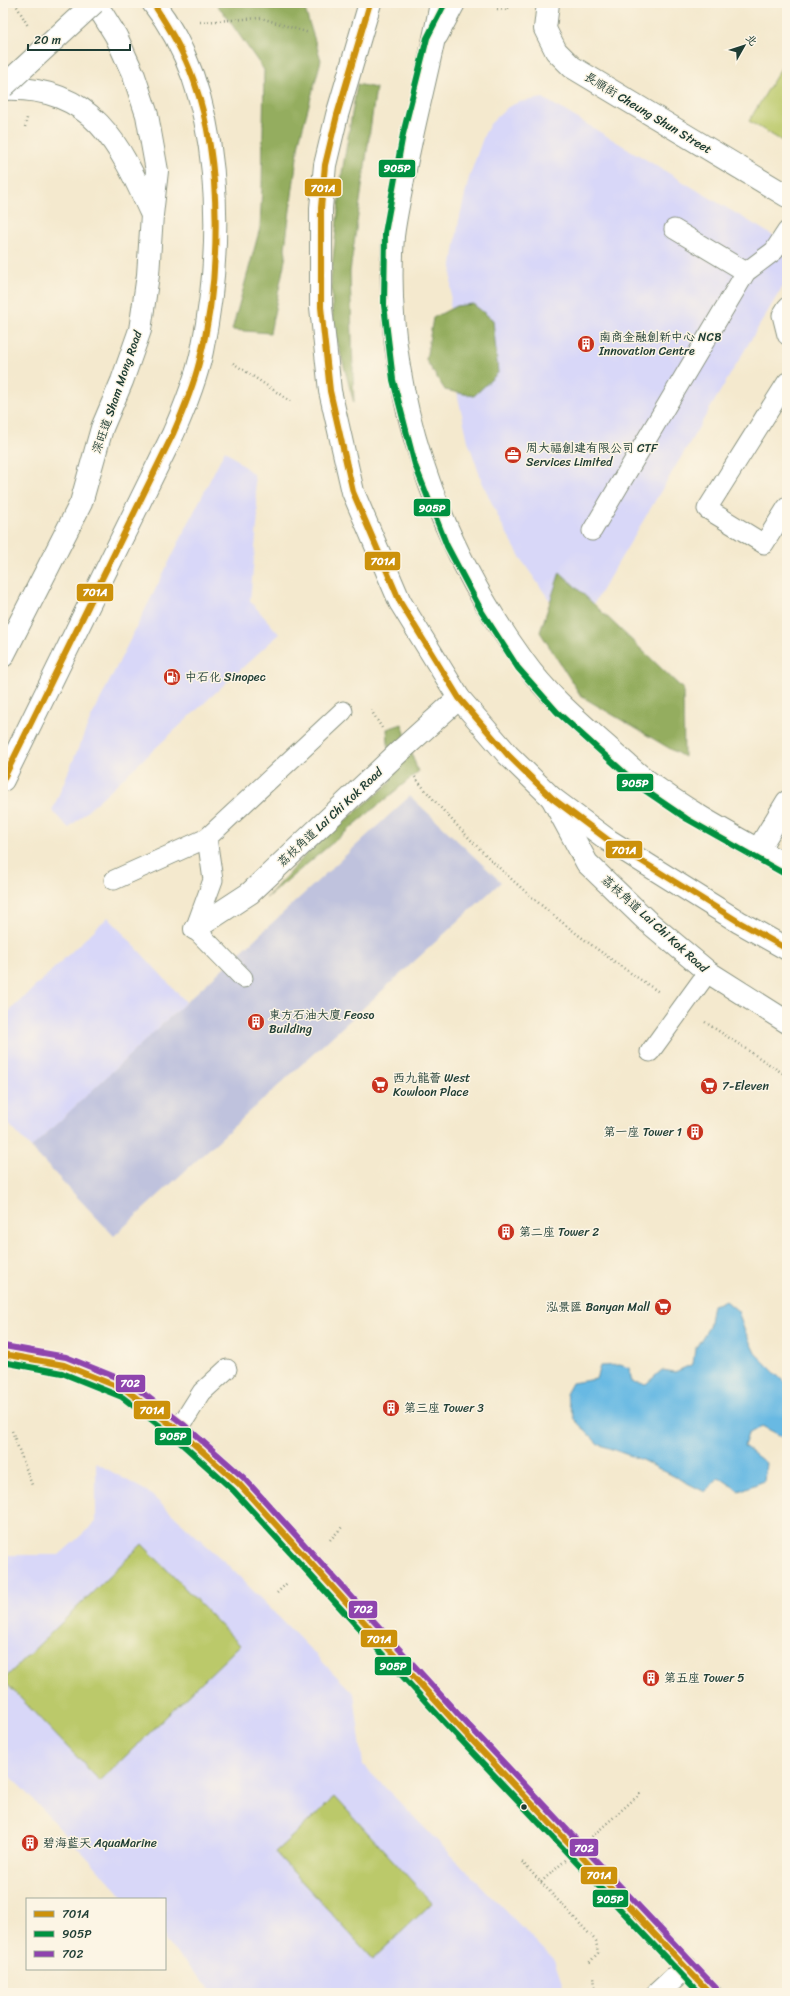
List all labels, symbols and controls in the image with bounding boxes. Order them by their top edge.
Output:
scale bar [28,26,130,52]
north arrow [724,26,764,66]
text: 20 m [34,29,61,51]
text: 北 [741,30,762,50]
street label: 長順街 Cheung Shun Street [580,66,716,160]
line badge: 905P [378,159,416,178]
text: 905P [383,159,411,178]
line badge: 701A [304,178,342,197]
text: 701A [310,179,336,198]
place label: 南商金融創新中心 NCB Innovation Centre [598,326,722,362]
street label: 深旺道 Sham Mong Road [86,327,149,456]
building icon: 南商金融創新中心 NCB Innovation Centre [576,334,596,354]
place label: 周大福創建有限公司 CTF Services Limited [526,437,659,473]
office icon: 周大福創建有限公司 CTF Services Limited [503,445,523,465]
line badge: 905P [413,498,451,517]
text: 905P [418,499,446,518]
line badge: 701A [364,551,401,571]
text: 701A [370,552,396,571]
line badge: 701A [76,583,114,602]
text: 701A [82,583,108,602]
place label: 中石化 Sinopec [185,666,266,688]
fuel station icon: 中石化 Sinopec [162,667,182,687]
street label: 荔枝角道 Lai Chi Kok Road [272,761,388,872]
line badge: 905P [616,773,654,792]
text: 905P [621,774,649,793]
line badge: 701A [605,840,643,859]
text: 701A [611,841,637,860]
street label: 荔枝角道 Lai Chi Kok Road [596,870,714,979]
place label: 東方石油大廈 Feoso Building [269,1004,374,1040]
building icon: 東方石油大廈 Feoso Building [246,1012,266,1032]
place label: 西九龍薈 West Kowloon Place [393,1067,470,1103]
supermarket icon: 西九龍薈 West Kowloon Place [370,1075,390,1095]
place label: 7-Eleven [722,1075,769,1097]
supermarket icon: 7-Eleven [699,1076,719,1096]
place label: 第一座 Tower 1 [604,1121,682,1143]
building icon: 第一座 Tower 1 [685,1122,705,1142]
place label: 第二座 Tower 2 [519,1221,599,1243]
building icon: 第二座 Tower 2 [496,1222,516,1242]
place label: 泓景匯 Banyan Mall [546,1296,651,1318]
supermarket icon: 泓景匯 Banyan Mall [653,1297,673,1317]
line badge: 702 [115,1374,146,1393]
text: 702 [120,1374,140,1393]
place label: 第三座 Tower 3 [404,1397,484,1419]
building icon: 第三座 Tower 3 [381,1398,401,1418]
line badge: 701A [133,1400,171,1420]
text: 701A [139,1401,165,1420]
line badge: 905P [154,1427,192,1446]
text: 905P [159,1427,187,1446]
line badge: 702 [348,1600,378,1619]
text: 702 [353,1600,373,1619]
line badge: 701A [360,1629,398,1648]
text: 701A [366,1630,392,1649]
line badge: 905P [374,1656,412,1676]
text: 905P [379,1657,407,1676]
place label: 第五座 Tower 5 [664,1667,745,1689]
building icon: 第五座 Tower 5 [641,1668,661,1688]
unlabelled marker [519,1802,529,1812]
place label: 碧海藍天 AquaMarine [43,1832,157,1854]
building icon: 碧海藍天 AquaMarine [20,1833,40,1853]
line badge: 702 [569,1838,599,1857]
text: 702 [574,1839,594,1858]
line badge: 701A [580,1866,618,1885]
text: 701A [586,1866,612,1885]
line badge: 905P [592,1889,629,1908]
text: 905P [596,1890,624,1909]
legend [26,1898,166,1970]
text: 701A [62,1903,90,1925]
text: 905P [62,1923,92,1945]
text: 702 [62,1943,83,1965]

